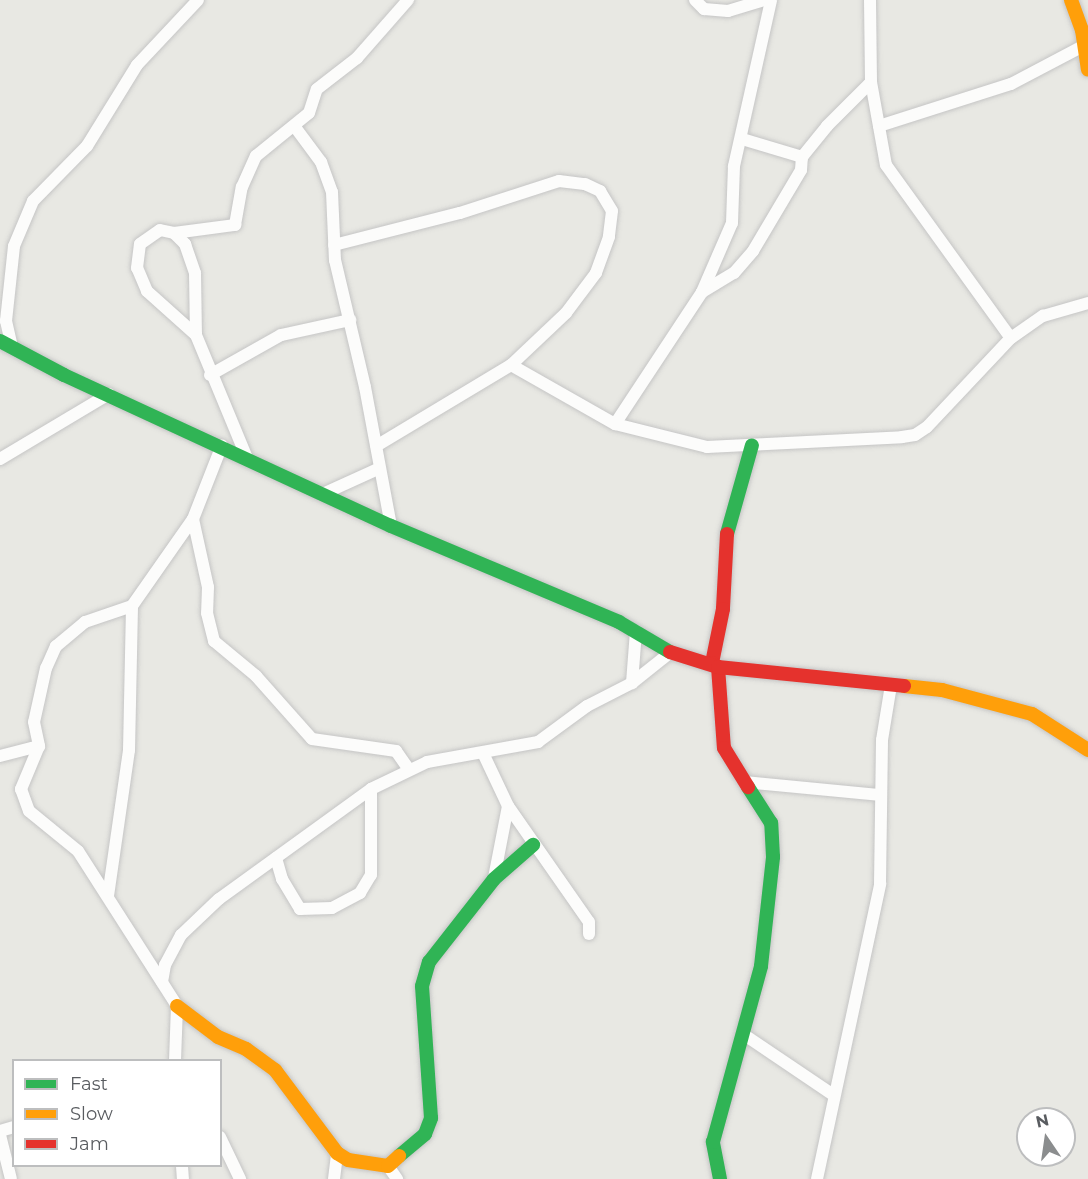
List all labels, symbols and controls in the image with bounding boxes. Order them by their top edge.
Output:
legend [12,1059,222,1167]
text: Fast [70,1073,108,1095]
text: Slow [70,1103,113,1125]
north arrow [1016,1107,1076,1167]
text: N [1034,1110,1051,1132]
text: Jam [70,1133,109,1155]

